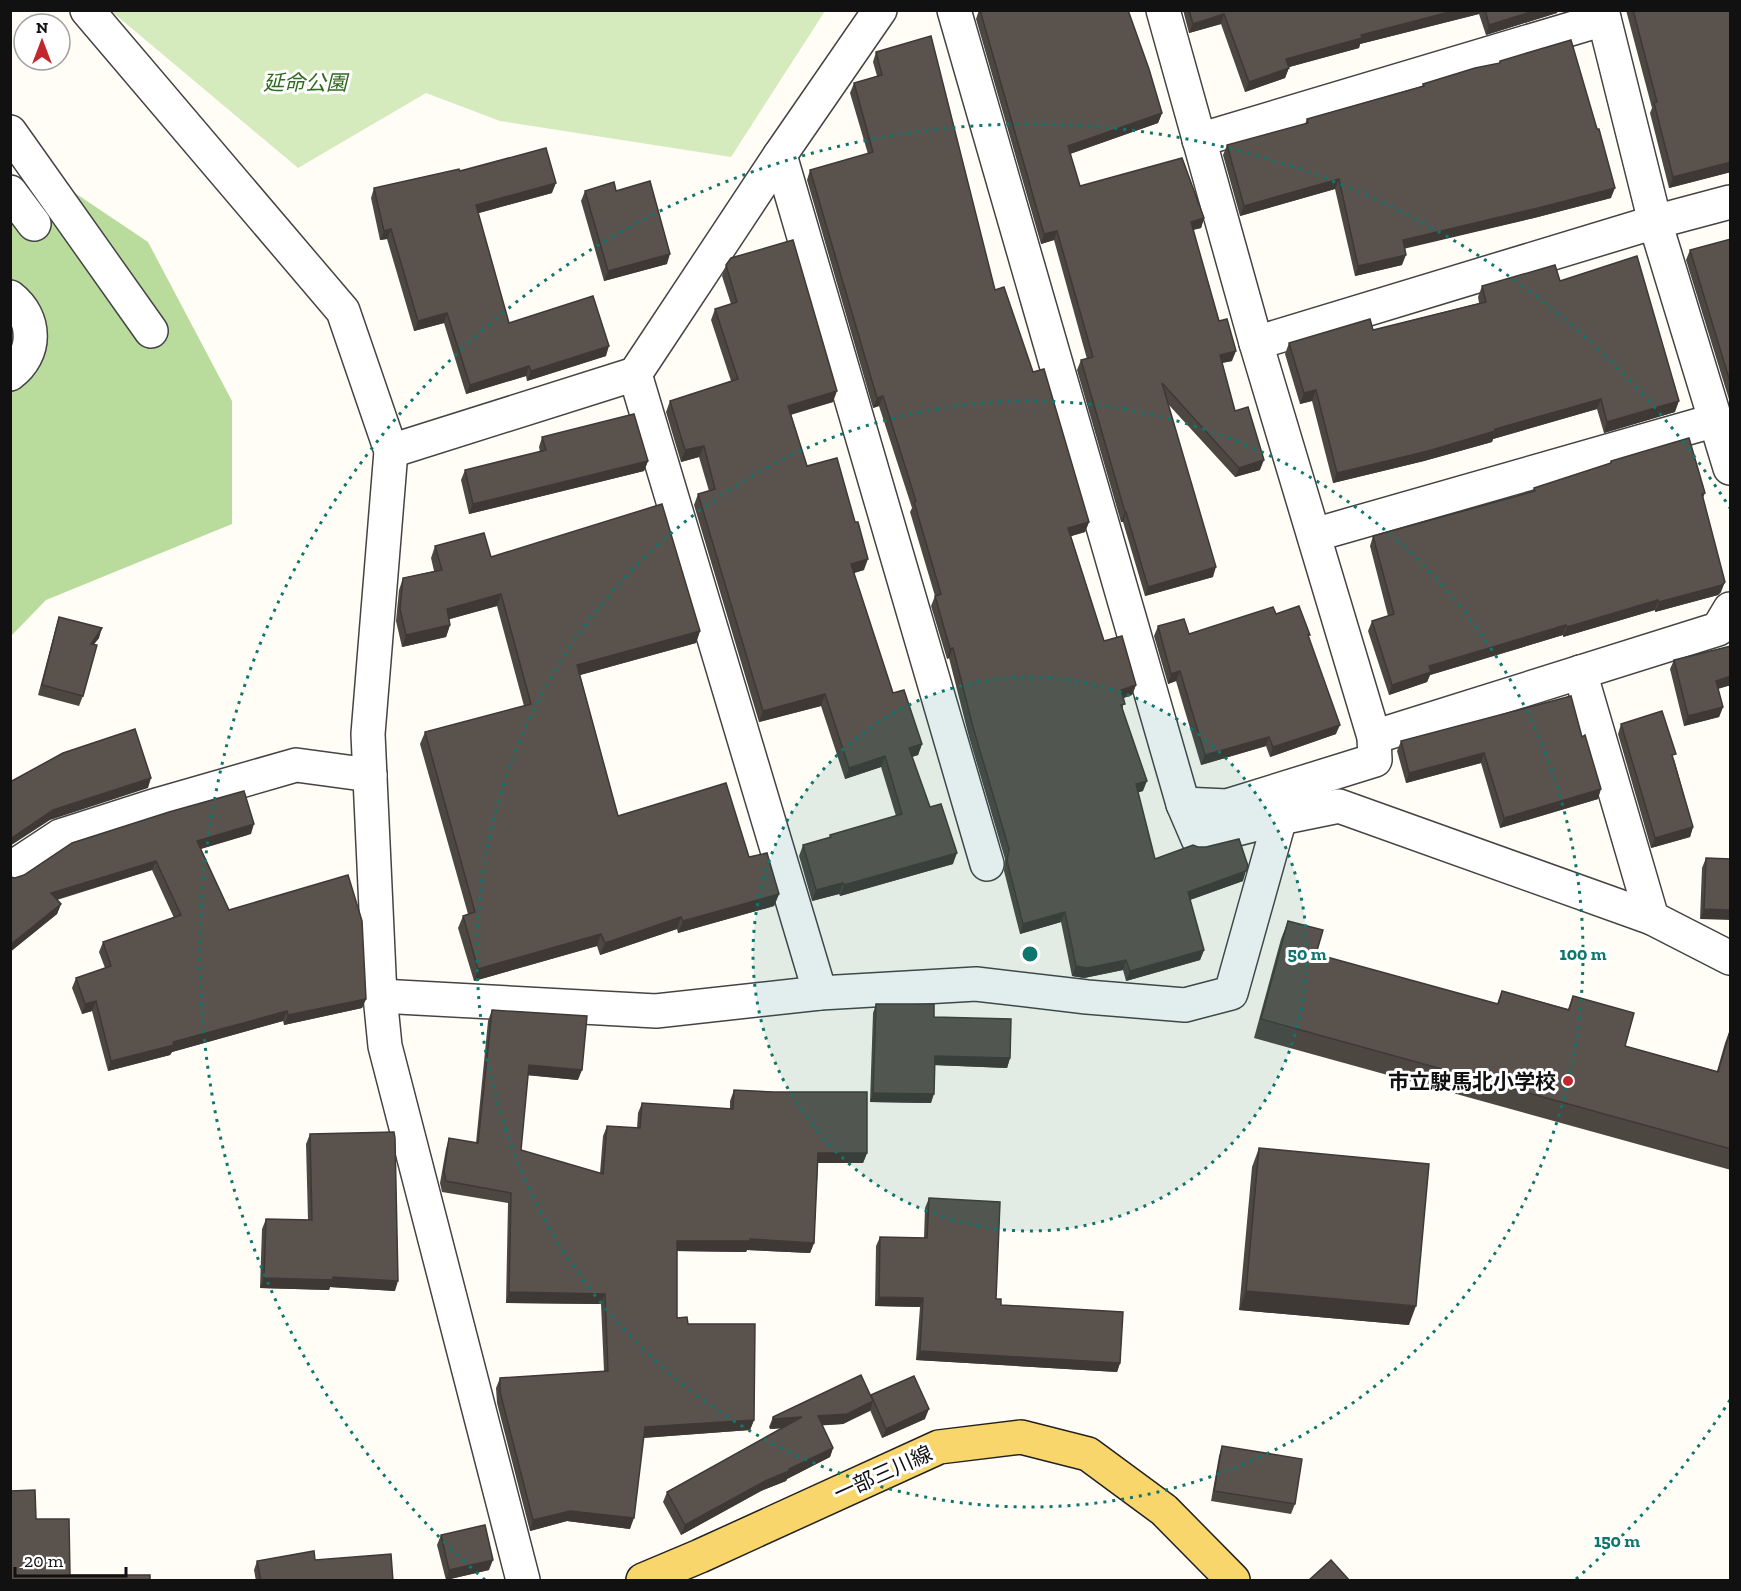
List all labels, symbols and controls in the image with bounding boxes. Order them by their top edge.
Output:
north arrow [12,12,72,72]
text: N [36,18,48,37]
park label: 延命公園 [263,70,350,95]
text: 50 m [1288,943,1327,965]
text: 100 m [1559,943,1607,965]
centre of rings [1020,944,1040,964]
place label: 市立駛馬北小学校 [1388,1069,1556,1094]
marker: 市立駛馬北小学校 [1561,1074,1575,1088]
street label: 一部三川線 [830,1440,936,1506]
text: 150 m [1594,1530,1640,1552]
scale bar [15,1540,126,1578]
text: 20 m [24,1550,64,1572]

